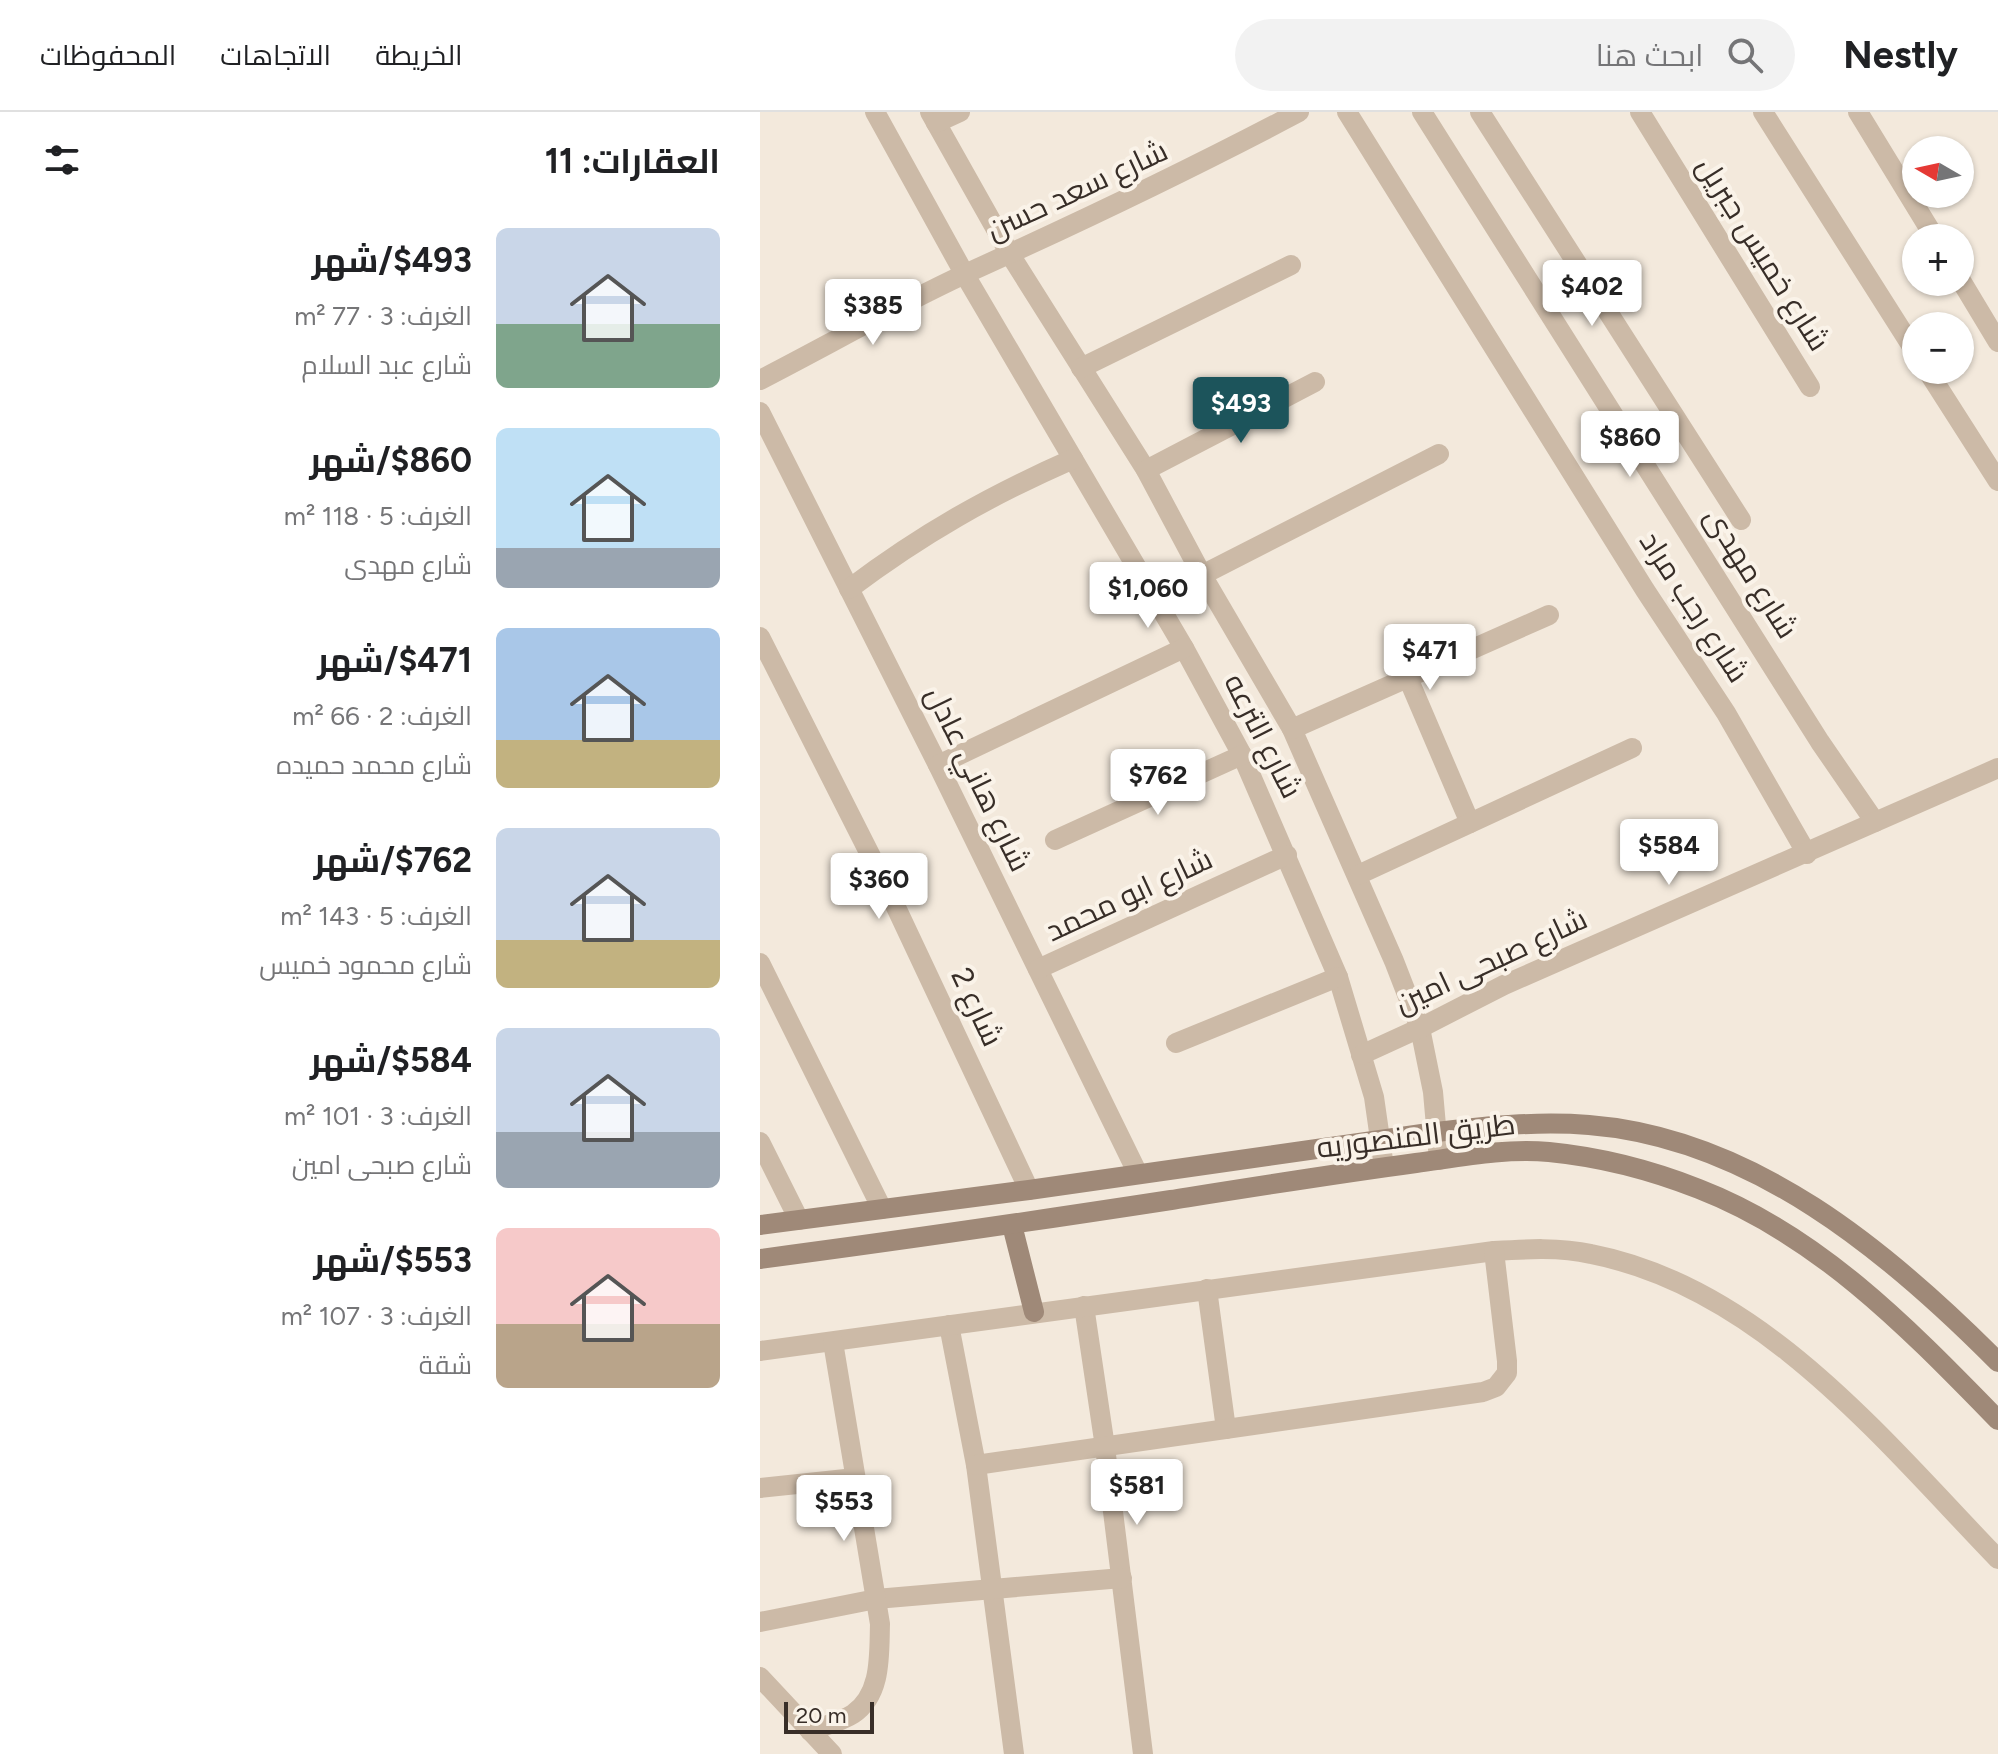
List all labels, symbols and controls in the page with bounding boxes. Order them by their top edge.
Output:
search box [1235,19,1795,91]
text: Nestly [1843,32,1958,78]
icon: search [1723,33,1767,77]
text: ابحث هنا [1596,37,1703,74]
text: المحفوظات [40,38,176,72]
text: الاتجاهات [220,38,331,72]
text: الخريطة [375,38,463,72]
street label: شارع سعد حسن [980,131,1174,249]
north arrow [1902,136,1974,208]
map controls [1902,136,1974,384]
icon: filters [40,138,84,182]
text: العقارات: 11 [545,141,720,182]
street label: شارع خميس جبريل [1687,150,1838,359]
button: + [1902,224,1974,296]
text: $493/شهر [312,240,472,281]
icon: home [560,260,656,356]
pin: $402 [1545,260,1639,328]
text: $402 [1561,270,1623,302]
pin: $385 [826,279,920,347]
text: $385 [843,289,903,321]
text: الغرف: 3 · 77 m² [294,300,472,332]
button: − [1902,312,1974,384]
text: شارع عبد السلام [302,349,472,381]
pin: $493 [1194,377,1288,445]
text: $493 [1211,387,1271,419]
pin: $860 [1583,411,1677,479]
text: $860 [1599,421,1661,453]
text: $860/شهر [309,440,472,481]
icon: home [560,460,656,556]
text: الغرف: 5 · 118 m² [284,500,472,532]
street label: شارع مهدى [1695,500,1806,646]
street label: شارع رجب مراد [1630,524,1757,690]
text: شارع مهدى [344,549,472,581]
pin: $1,060 [1083,562,1213,630]
text: $1,060 [1108,572,1188,604]
pin: $471 [1383,624,1477,692]
text: $471 [1402,634,1458,666]
text: $471/شهر [317,640,472,681]
icon: home [560,660,656,756]
street label: شارع الترعه [1215,667,1311,805]
street label: شارع هاني عادل [913,680,1039,880]
text: الغرف: 2 · 66 m² [292,700,472,732]
text: شارع محمد حميده [276,749,472,781]
pin: $762 [1111,749,1205,817]
text: $762 [1129,759,1188,791]
pin: $584 [1622,819,1716,887]
text: $584 [1638,829,1700,861]
text: $762/شهر [314,840,472,881]
street label: شارع ابو محمد [1039,840,1219,951]
pin: $360 [832,853,926,921]
icon: home [560,860,656,956]
text: $360 [849,863,909,895]
text: الغرف: 5 · 143 m² [280,900,472,932]
street label: شارع صبحى امين [1389,900,1594,1023]
text: شارع محمود خميس [259,949,472,981]
street label: شارع 2 [941,962,1012,1053]
text: $584/شهر [310,1040,472,1081]
icon: home [560,1060,656,1156]
text: الغرف: 3 · 101 m² [284,1100,472,1132]
street label: طريق المنصوريه [1314,1105,1517,1166]
text: شارع صبحى امين [292,1149,472,1181]
text: $553/شهر [314,1240,472,1281]
icon: home [560,1260,656,1356]
text: الغرف: 3 · 107 m² [281,1300,472,1332]
text: شقة [419,1349,472,1381]
pin: $581 [1090,1459,1184,1527]
text: $581 [1109,1469,1165,1501]
pin: $553 [797,1475,891,1543]
text: $553 [814,1485,874,1517]
scale bar [784,1698,874,1734]
text: 20 m [796,1702,847,1729]

